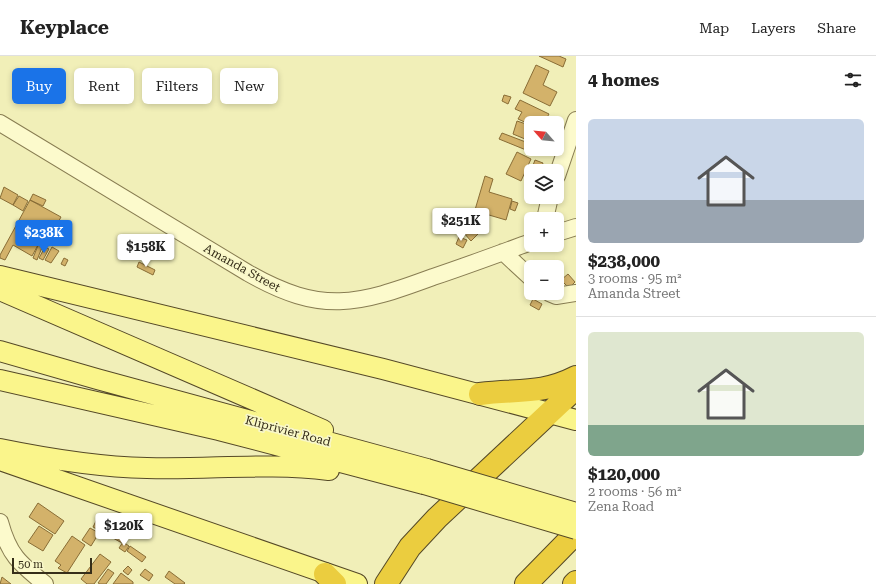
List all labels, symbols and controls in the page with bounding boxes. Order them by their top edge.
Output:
text: Keyplace [20,16,109,39]
text: Map [699,20,729,36]
text: Layers [751,20,795,36]
text: Share [817,20,856,36]
chip: Buy [12,68,66,104]
chip: Rent [74,68,134,104]
chip: Filters [142,68,212,104]
chip: New [220,68,278,104]
icon: filters [842,69,864,91]
text: 4 homes [588,70,659,90]
north arrow [524,116,564,156]
map controls [524,116,564,300]
icon: home [690,145,762,217]
button: layers [524,164,564,204]
pin: $251K [433,208,489,242]
button: + [524,212,564,252]
text: $251K [441,213,481,228]
pin: $238K [16,220,72,254]
text: $238K [24,225,64,240]
pin: $158K [118,234,174,268]
text: $158K [126,239,166,254]
street label: Amanda Street [201,241,283,295]
text: $238,000 [588,251,660,271]
button: − [524,260,564,300]
text: 3 rooms · 95 m² [588,271,682,286]
text: Amanda Street [588,286,680,301]
icon: home [690,358,762,430]
street label: Kliprivier Road [244,413,332,449]
text: $120,000 [588,464,660,484]
text: 2 rooms · 56 m² [588,484,682,499]
text: Zena Road [588,499,654,514]
pin: $120K [96,513,152,547]
text: $120K [104,518,144,533]
scale bar [12,556,92,575]
text: 50 m [18,558,43,571]

